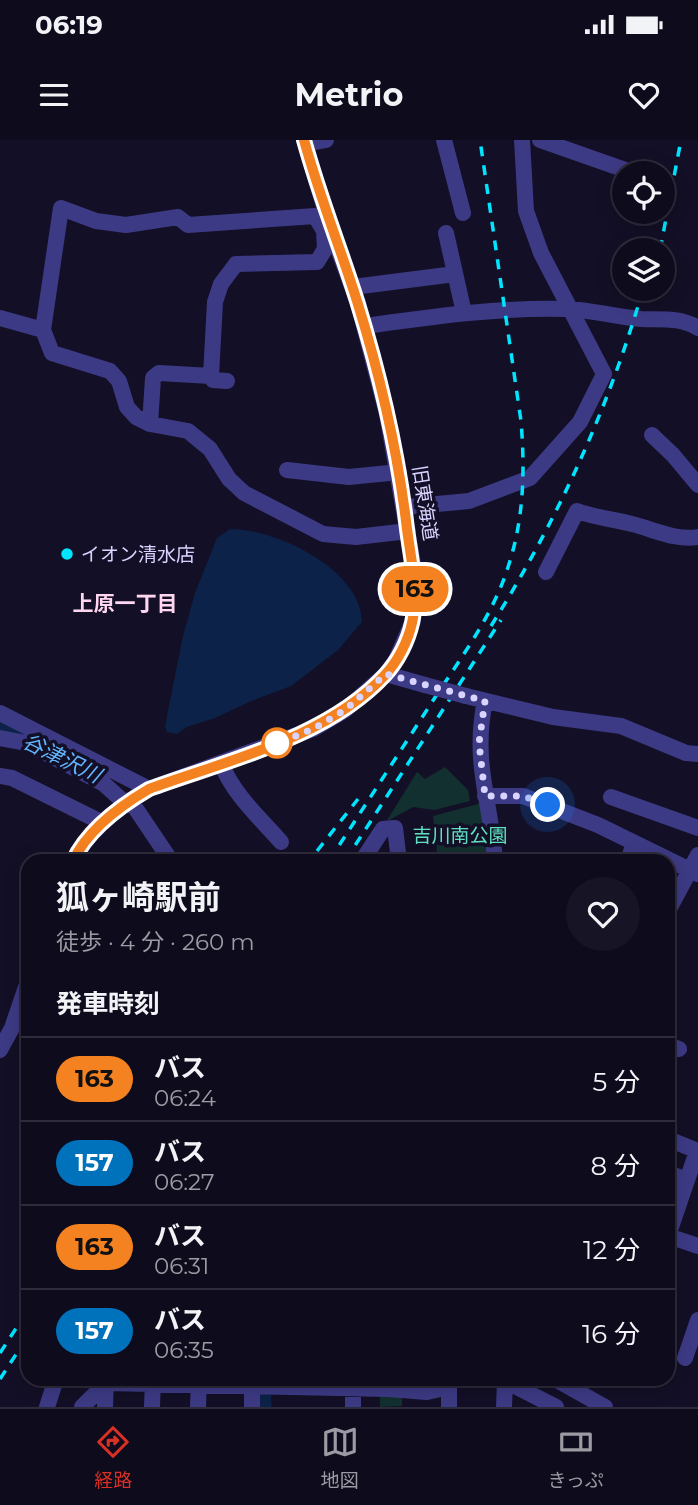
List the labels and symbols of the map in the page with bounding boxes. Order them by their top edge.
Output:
street label: 旧東海道 [408,464,442,542]
place label: イオン清水店 [81,543,195,566]
marker: イオン清水店 [59,546,75,562]
line badge: 163 [375,566,455,612]
district label: 上原一丁目 [73,591,178,616]
water label: 谷津沢川 [19,728,107,789]
unlabelled marker [262,728,292,758]
your location [530,787,565,822]
park label: 吉川南公園 [412,824,508,847]

